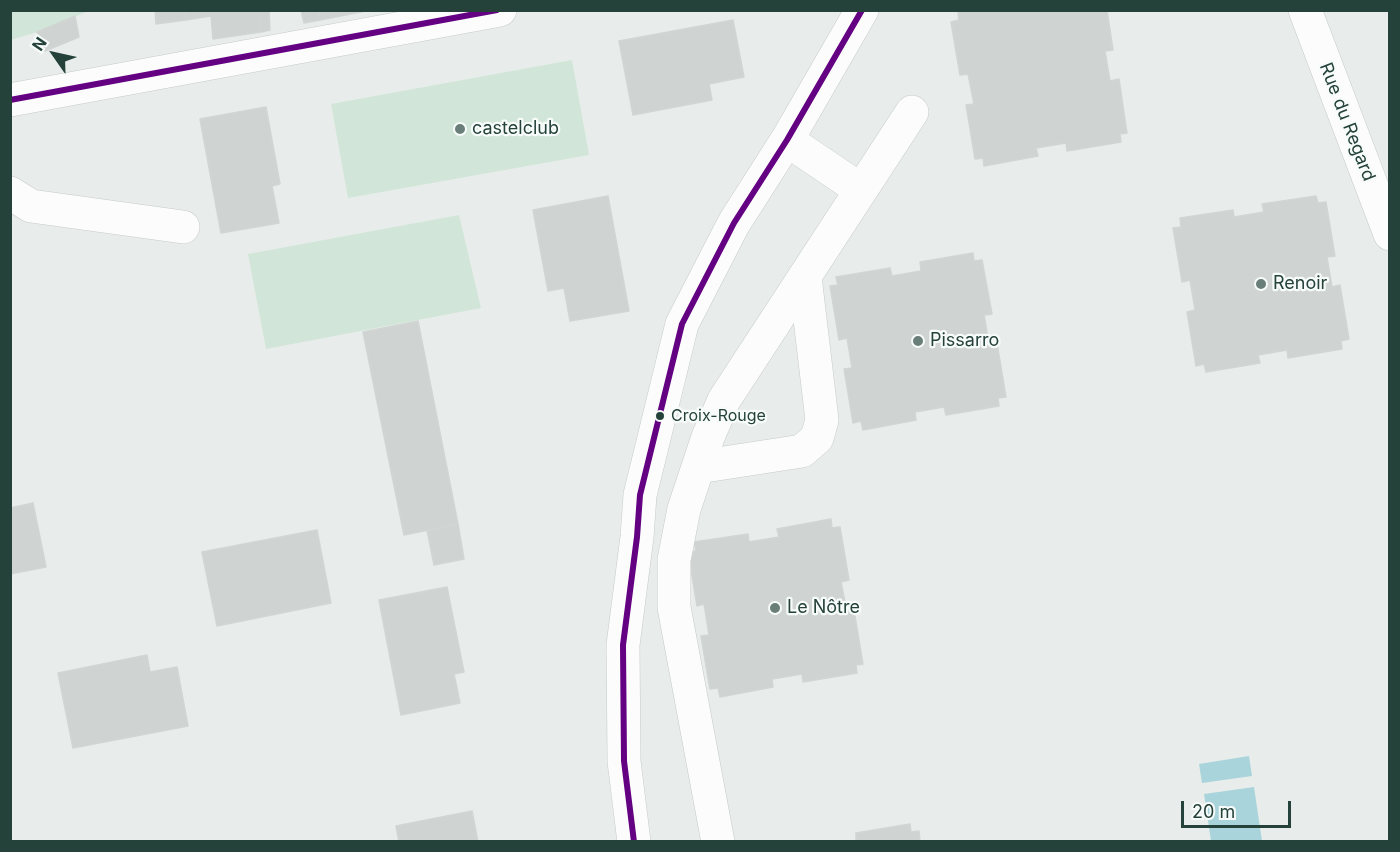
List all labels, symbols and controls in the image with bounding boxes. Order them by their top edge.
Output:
north arrow [24,24,84,84]
text: N [27,33,51,55]
street label: Rue du Regard [1315,60,1379,184]
place label: castelclub [472,118,559,140]
marker: castelclub [453,122,467,136]
place label: Renoir [1273,273,1327,295]
marker: Renoir [1254,277,1268,291]
place label: Pissarro [930,330,999,352]
marker: Pissarro [911,334,925,348]
place label: Croix-Rouge [671,406,766,426]
marker: Croix-Rouge [654,410,666,422]
place label: Le Nôtre [787,597,860,619]
marker: Le Nôtre [768,601,782,615]
scale bar [1184,789,1294,827]
text: 20 m [1192,801,1235,822]

